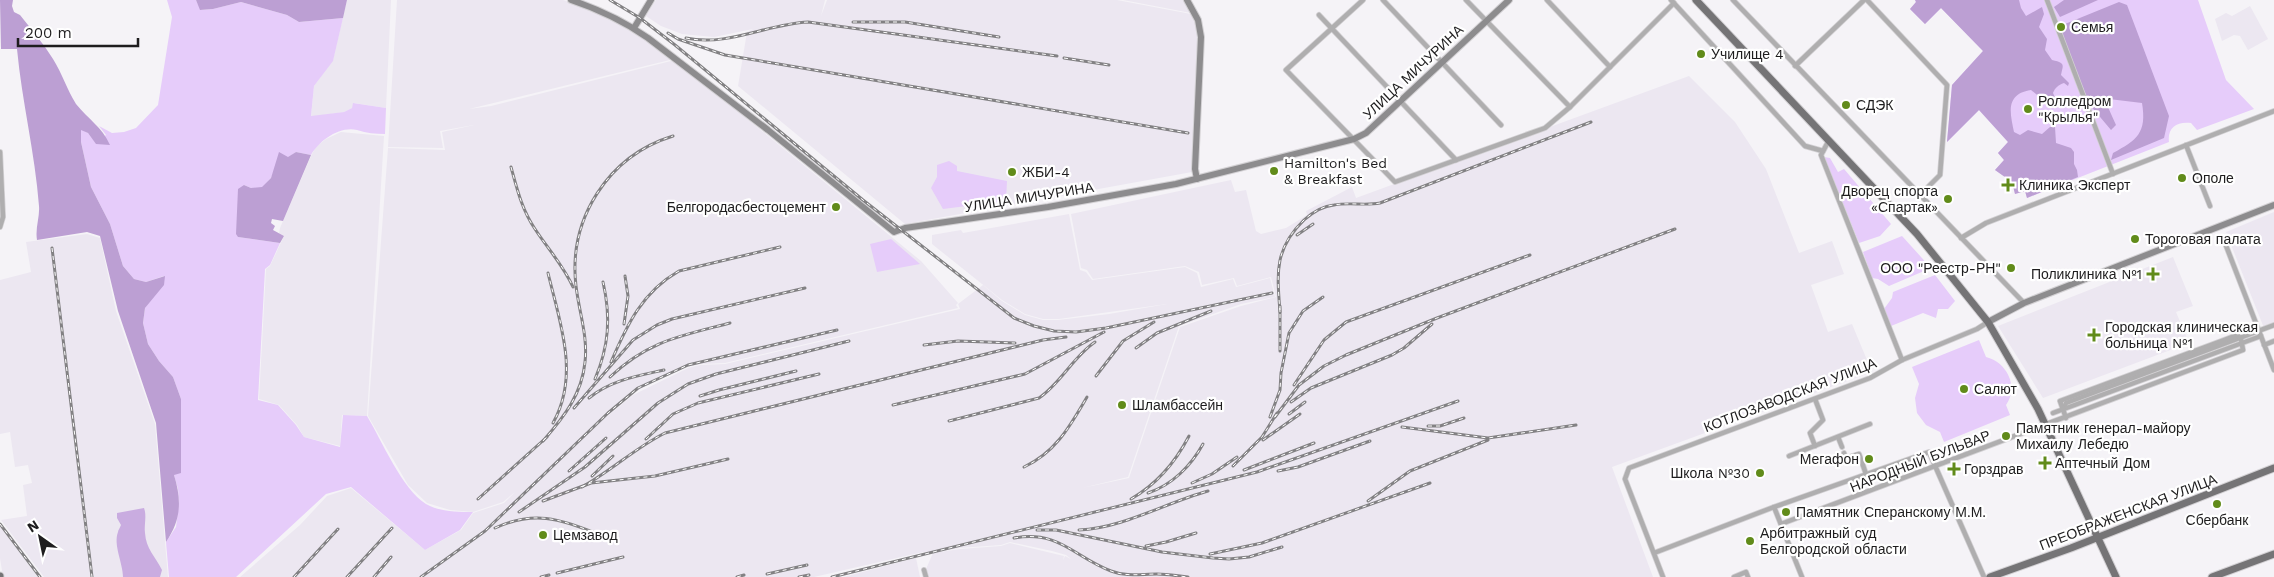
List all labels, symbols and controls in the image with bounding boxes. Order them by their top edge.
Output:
scale bar [18,15,138,47]
place label: Семья [2071,19,2113,35]
street label: УЛИЦА МИЧУРИНА [1360,21,1467,123]
marker: Семья [2055,21,2067,33]
text: 200 m [25,24,72,42]
place label: Училище 4 [1711,46,1783,62]
marker: Училище 4 [1695,48,1707,60]
place label: Ролледром "Крылья" [2038,93,2111,125]
place label: СДЭК [1856,97,1894,113]
marker: СДЭК [1840,99,1852,111]
marker: Ролледром "Крылья" [2022,103,2034,115]
place label: Hamilton's Bed & Breakfast [1284,155,1387,187]
place label: ЖБИ-4 [1022,164,1070,180]
marker: Hamilton's Bed & Breakfast [1268,165,1280,177]
marker: ЖБИ-4 [1006,166,1018,178]
place label: Ополе [2192,170,2234,186]
marker: Ополе [2176,172,2188,184]
place label: Клиника Эксперт [2019,177,2131,193]
marker: Клиника Эксперт [2001,178,2015,192]
street label: УЛИЦА МИЧУРИНА [963,179,1096,215]
place label: Дворец спорта «Спартак» [1841,183,1938,215]
marker: Дворец спорта «Спартак» [1942,193,1954,205]
place label: Белгородасбестоцемент [667,199,827,215]
marker: Белгородасбестоцемент [830,201,842,213]
place label: Тороговая палата [2145,231,2261,247]
marker: Тороговая палата [2129,233,2141,245]
place label: ООО "Реестр-РН" [1880,260,2001,276]
marker: ООО "Реестр-РН" [2005,262,2017,274]
place label: Поликлиника №1 [2031,266,2142,282]
marker: Поликлиника №1 [2146,267,2160,281]
place label: Городская клиническая больница №1 [2105,319,2258,351]
marker: Городская клиническая больница №1 [2087,328,2101,342]
street label: КОТЛОЗАВОДСКАЯ УЛИЦА [1701,354,1879,435]
place label: Салют [1974,381,2017,397]
marker: Салют [1958,383,1970,395]
place label: Шламбассейн [1132,397,1223,413]
marker: Шламбассейн [1116,399,1128,411]
place label: Памятник генерал-майору Михаилу Лебедю [2016,420,2191,452]
street label: НАРОДНЫЙ БУЛЬВАР [1847,426,1992,495]
marker: Памятник генерал-майору Михаилу Лебедю [2000,430,2012,442]
place label: Мегафон [1800,451,1859,467]
marker: Мегафон [1863,453,1875,465]
place label: Аптечный Дом [2055,455,2150,471]
marker: Аптечный Дом [2039,457,2051,469]
place label: Горздрав [1964,461,2023,477]
marker: Горздрав [1948,463,1960,475]
place label: Школа №30 [1670,465,1750,481]
marker: Школа №30 [1754,467,1766,479]
street label: ПРЕОБРАЖЕНСКАЯ УЛИЦА [2037,470,2220,553]
marker: Сбербанк [2211,498,2223,510]
place label: Памятник Сперанскому М.М. [1796,504,1986,520]
marker: Памятник Сперанскому М.М. [1780,506,1792,518]
north arrow [15,512,65,562]
place label: Сбербанк [2186,512,2249,528]
text: N [24,517,42,536]
place label: Арбитражный суд Белгородской области [1760,525,1907,557]
place label: Цемзавод [553,527,618,543]
marker: Цемзавод [537,529,549,541]
marker: Арбитражный суд Белгородской области [1744,535,1756,547]

